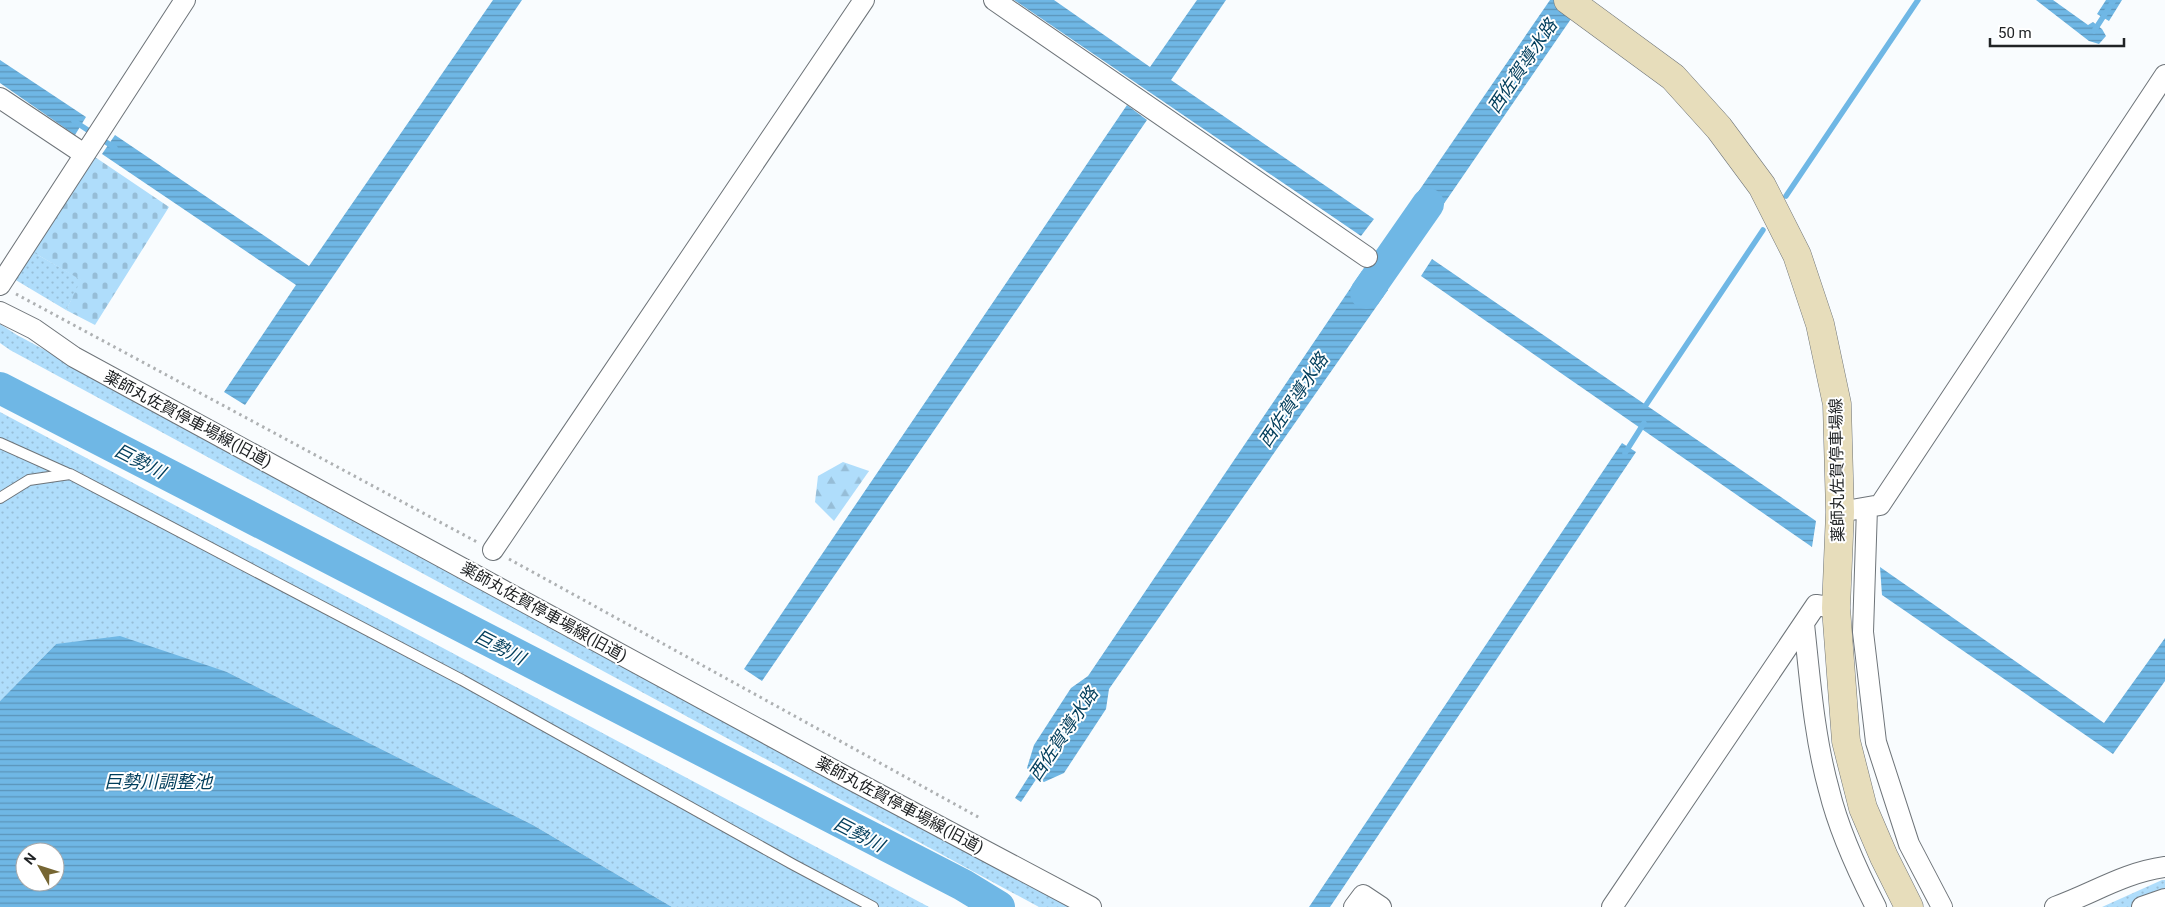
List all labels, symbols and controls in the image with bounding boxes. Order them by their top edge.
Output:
water label: 西佐賀導水路 [1483,14,1562,117]
scale bar [1990,15,2124,47]
text: 50 m [1998,24,2032,42]
water label: 西佐賀導水路 [1254,348,1333,451]
street label: 薬師丸佐賀停車場線(旧道) [101,367,275,471]
street label: 薬師丸佐賀停車場線 [1826,398,1848,542]
water label: 巨勢川 [111,439,171,484]
street label: 薬師丸佐賀停車場線(旧道) [458,558,630,666]
water label: 巨勢川 [471,625,531,670]
water label: 西佐賀導水路 [1024,682,1103,785]
street label: 薬師丸佐賀停車場線(旧道) [813,753,987,857]
water label: 巨勢川調整池 [104,771,214,792]
water label: 巨勢川 [830,812,890,857]
north arrow [15,842,65,892]
text: N [21,850,39,868]

